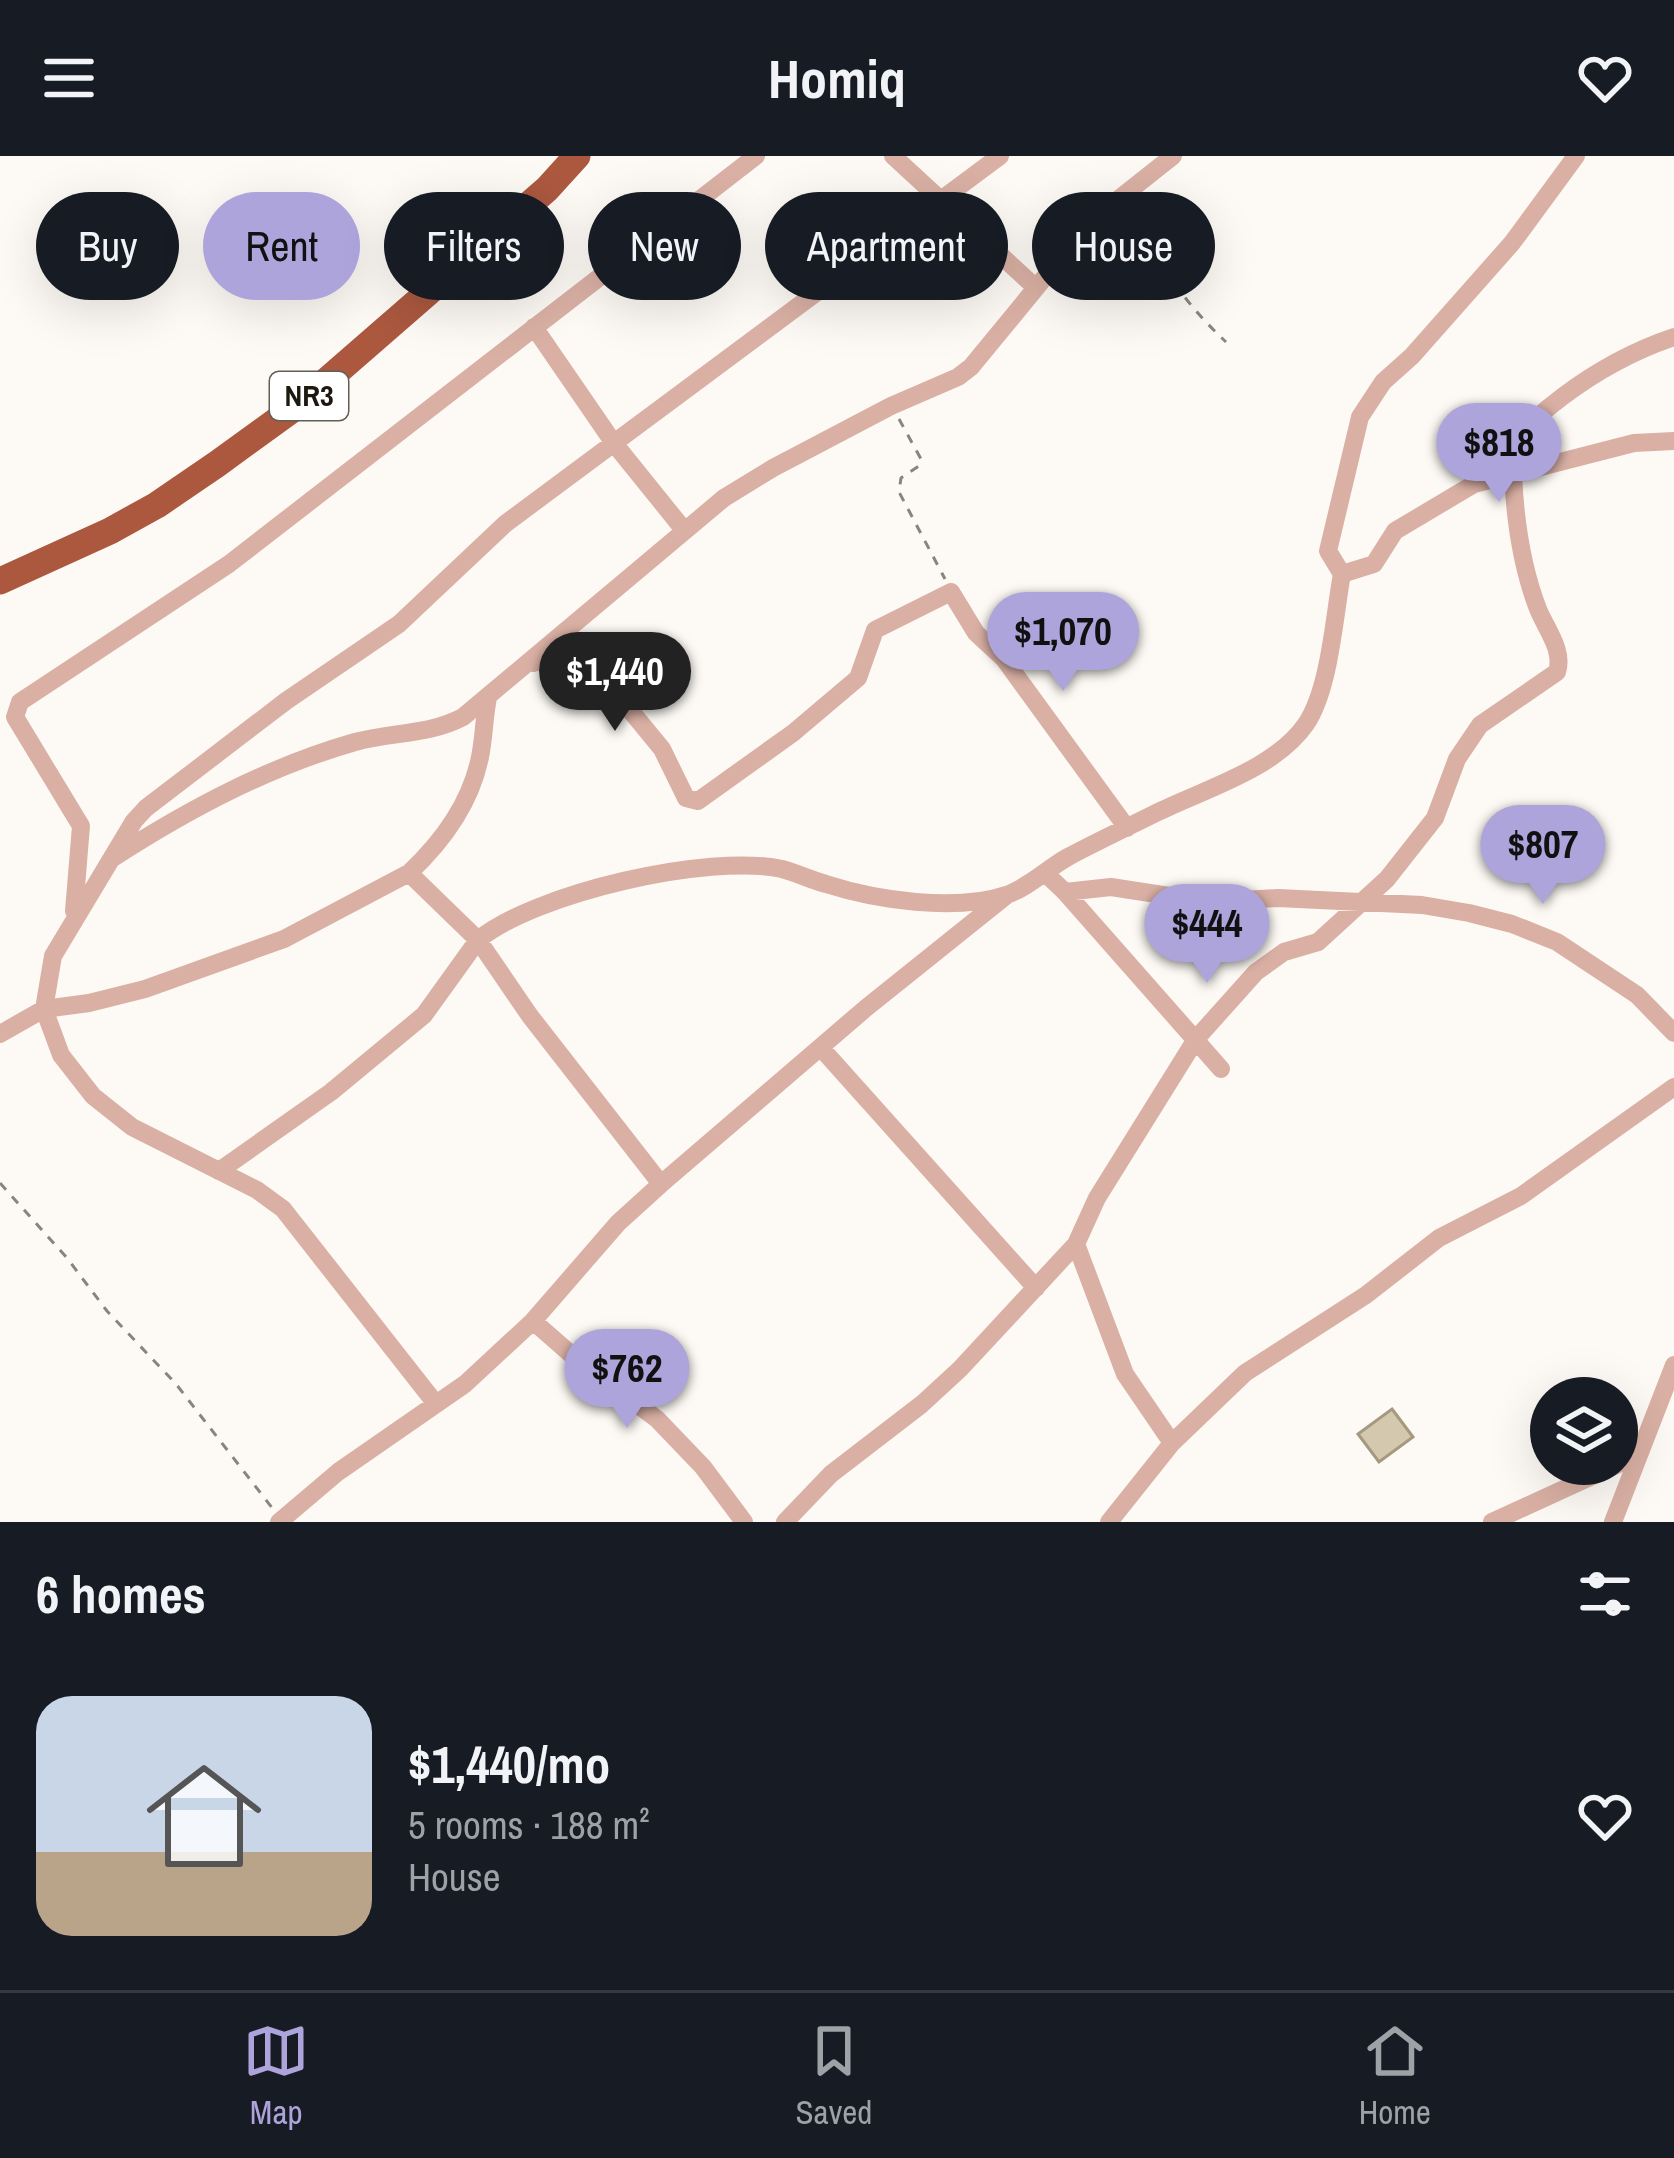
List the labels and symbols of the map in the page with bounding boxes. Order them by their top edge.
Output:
road number: NR3 [270,372,348,420]
pin: $818 [1428,403,1570,505]
pin: $1,070 [965,592,1161,694]
pin: $1,440 [517,632,713,734]
pin: $807 [1472,805,1614,907]
pin: $444 [1136,884,1278,986]
pin: $762 [556,1329,698,1431]

